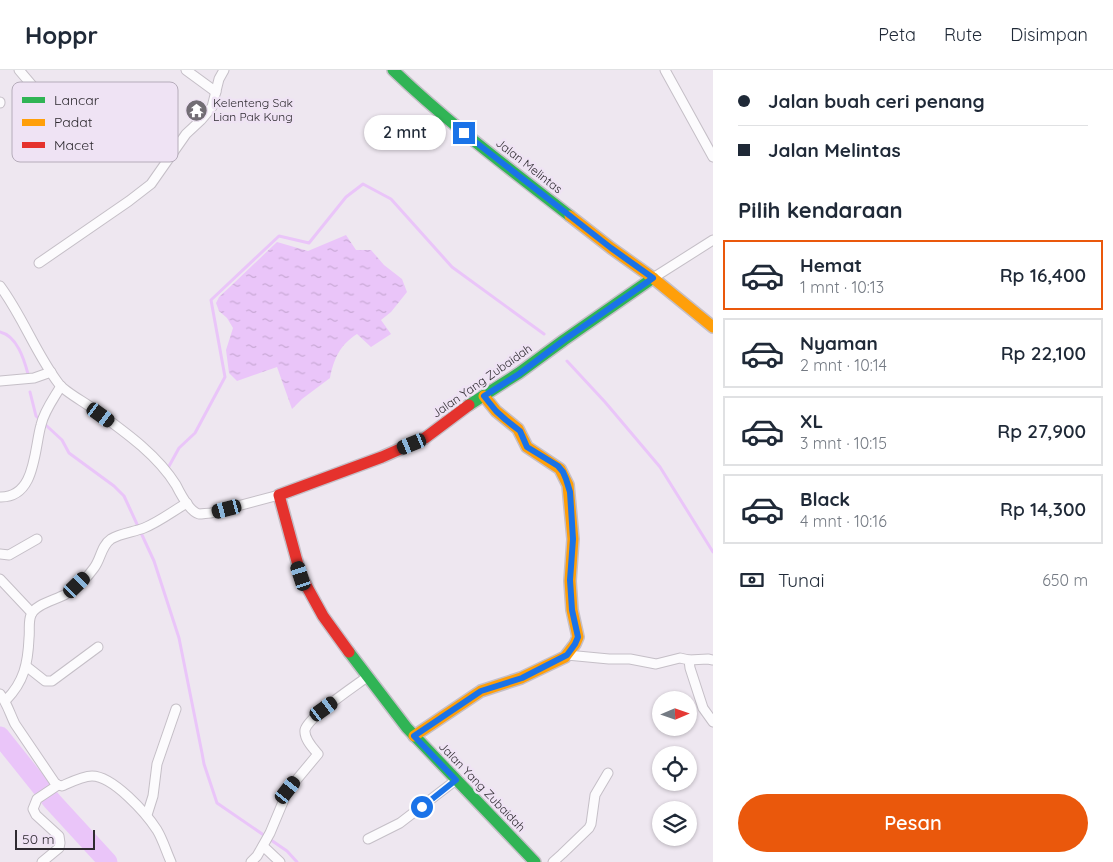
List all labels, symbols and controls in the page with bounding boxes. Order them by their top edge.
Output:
text: Hoppr [25,20,98,50]
text: Peta [878,23,916,46]
text: Rute [944,23,982,46]
text: Disimpan [1010,23,1088,46]
legend [12,82,178,162]
text: Jalan buah ceri penang [768,89,985,113]
text: Lancar [54,91,100,109]
place label: Kelenteng Sak Lian Pak Kung [213,95,293,124]
temple icon: Kelenteng Sak Lian Pak Kung [185,98,209,122]
text: Padat [54,113,93,131]
callout: 2 mnt [364,116,446,150]
text: 2 mnt [383,122,427,142]
route end [453,122,475,144]
street label: Jalan Melintas [493,135,566,196]
text: Macet [54,136,94,154]
text: Jalan Melintas [768,138,901,162]
text: Pilih kendaraan [738,196,903,224]
icon: car [740,253,785,298]
text: Hemat [800,253,862,277]
text: Rp 16,400 [1000,263,1086,287]
text: 1 mnt · 10:13 [800,277,884,297]
icon: car [740,331,785,376]
text: Nyaman [800,331,878,355]
street label: Jalan Yang Zubaidah [429,340,535,421]
text: Rp 22,100 [1001,341,1086,365]
text: 2 mnt · 10:14 [800,355,887,375]
car [84,400,117,430]
icon: car [740,409,785,454]
text: XL [800,409,823,433]
text: Rp 27,900 [997,419,1086,443]
car [395,431,428,457]
text: 3 mnt · 10:15 [800,433,887,453]
icon: car [740,487,785,532]
text: Black [800,487,850,511]
text: Rp 14,300 [1000,497,1086,521]
car [210,498,243,520]
text: 4 mnt · 10:16 [800,511,887,531]
car [289,559,312,593]
icon: cash [738,566,766,594]
text: Tunai [778,568,825,592]
car [60,569,93,601]
text: 650 m [1042,570,1088,590]
north arrow [652,691,698,736]
map controls [652,691,697,846]
car [307,694,340,724]
street label: Jalan Yang Zubaidah [436,739,529,835]
button: locate [652,746,697,791]
car [272,774,303,806]
button: Pesan [738,794,1088,852]
route start [411,796,433,818]
button: layers [652,801,697,846]
scale bar [15,827,95,850]
text: 50 m [22,830,55,848]

